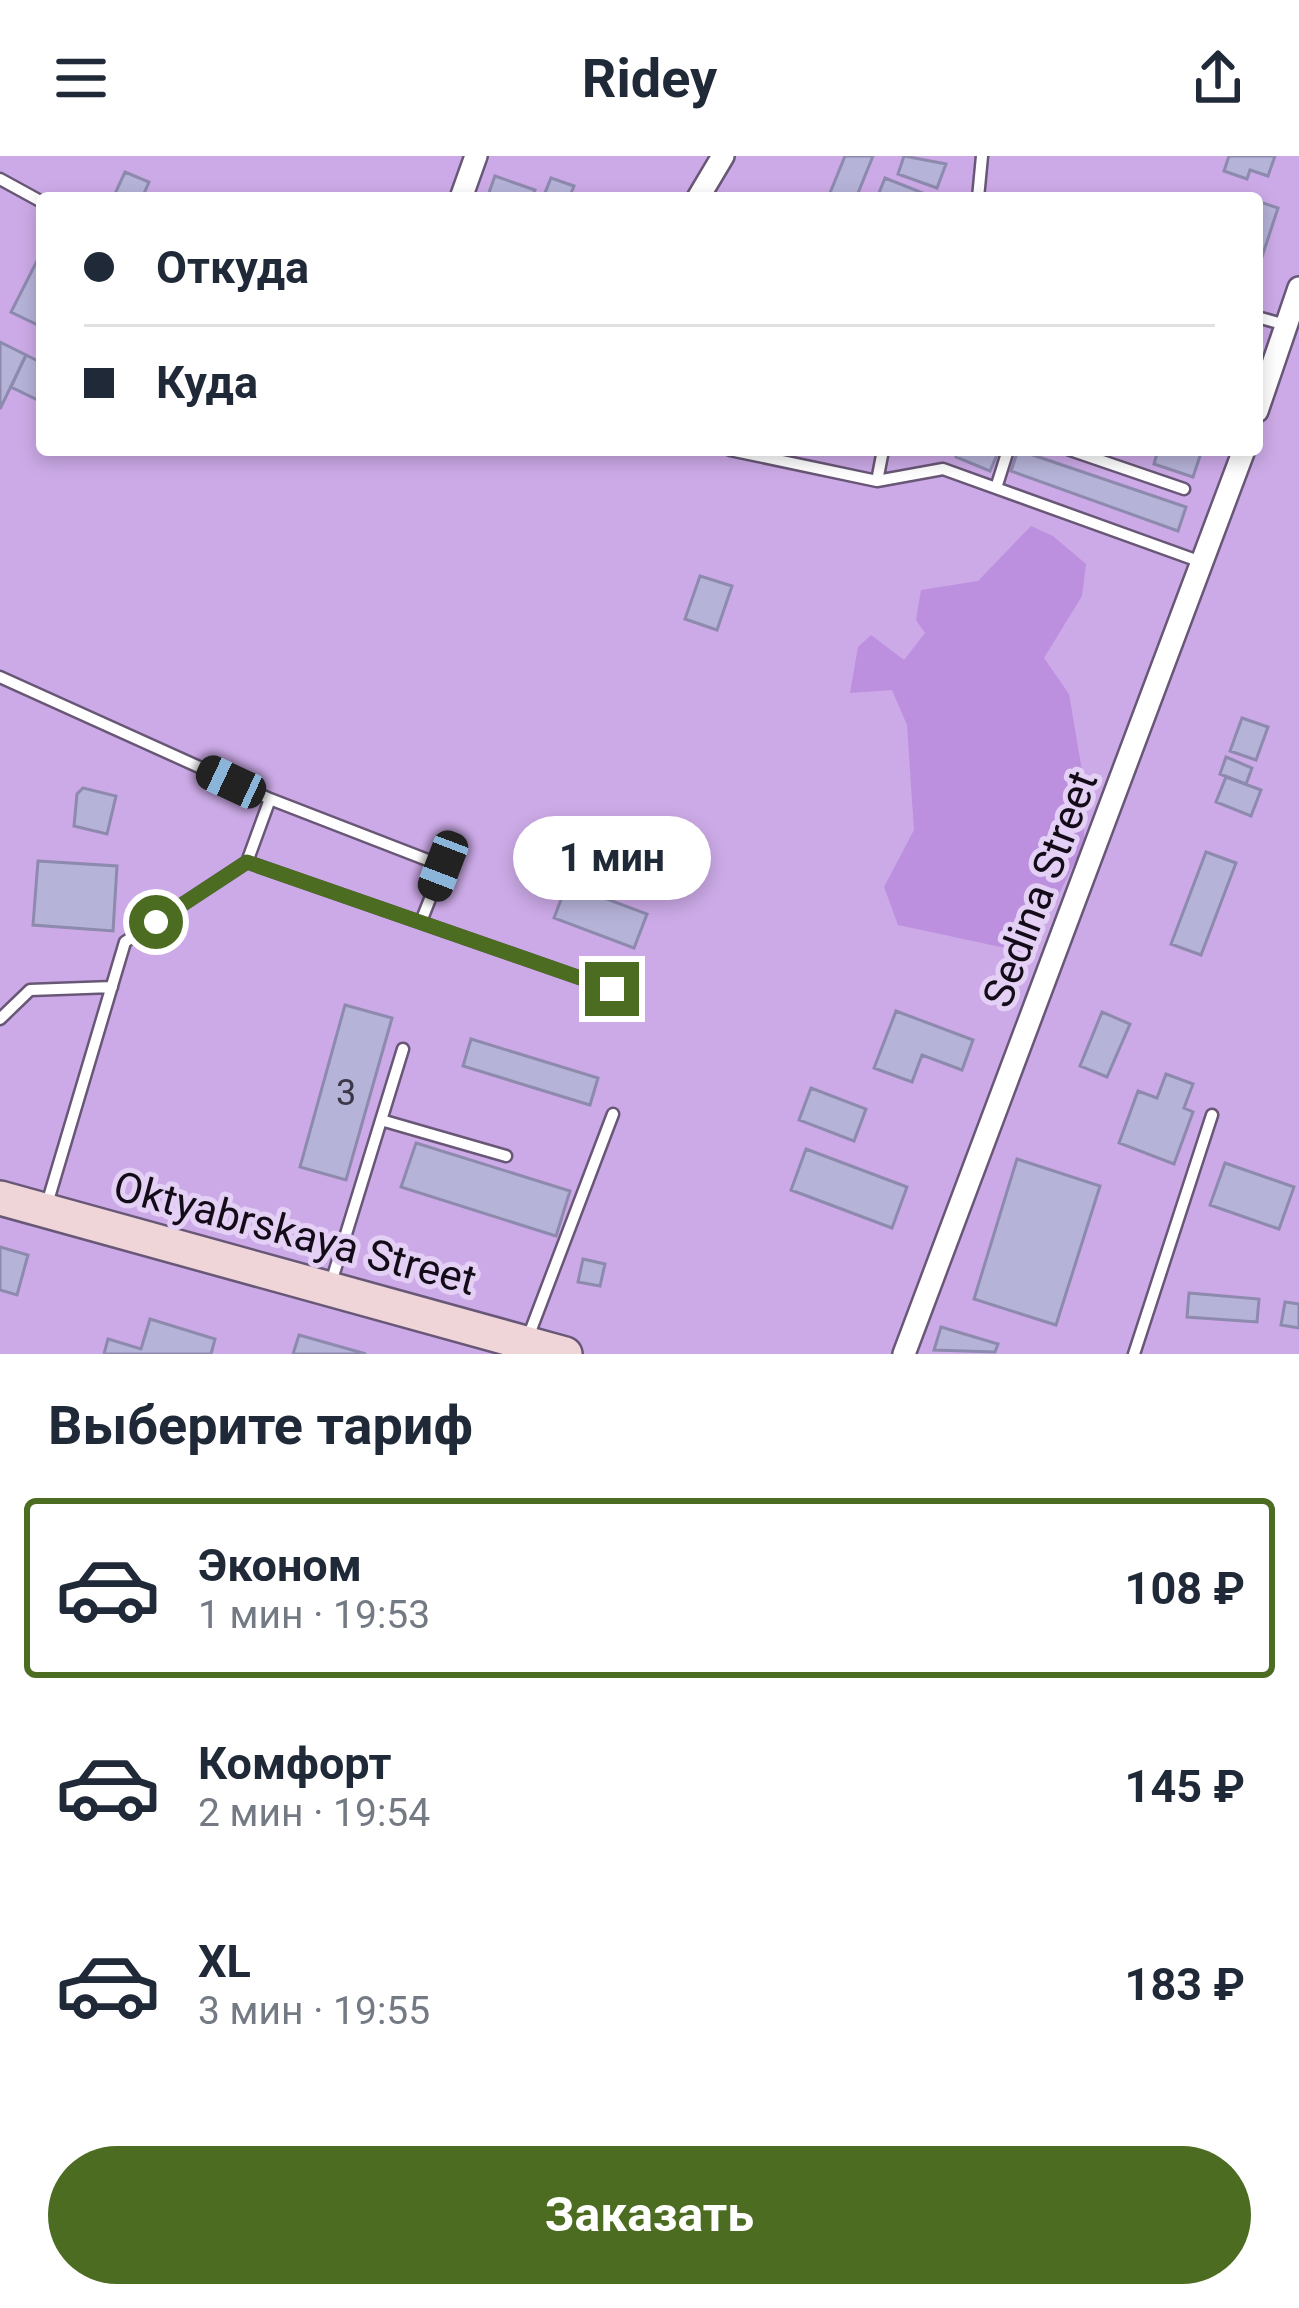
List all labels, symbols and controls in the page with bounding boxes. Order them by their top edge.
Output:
icon: menu [48,45,114,111]
icon: share [1185,45,1251,111]
text: Ridey [582,47,717,110]
text: Откуда [156,241,309,294]
text: Куда [156,356,258,409]
car [191,750,271,814]
street label: Sedina Street [973,764,1107,1014]
callout: 1 мин [513,815,711,899]
car [413,826,473,906]
text: 1 мин [559,835,665,881]
route start [129,895,183,949]
route end [585,962,639,1016]
house number: 3 [336,1072,356,1114]
street label: Oktyabrskaya Street [108,1161,482,1305]
text: Выберите тариф [48,1394,473,1457]
icon: car [54,1534,162,1642]
text: Эконом [198,1539,362,1592]
text: 108 ₽ [1125,1562,1245,1615]
text: 1 мин · 19:53 [198,1592,430,1638]
icon: car [54,1732,162,1840]
text: Комфорт [198,1737,391,1790]
text: 145 ₽ [1125,1760,1245,1813]
text: 2 мин · 19:54 [198,1790,430,1836]
icon: car [54,1930,162,2038]
text: XL [198,1935,251,1988]
text: 183 ₽ [1125,1958,1245,2011]
text: 3 мин · 19:55 [198,1988,430,2034]
button: Заказать [48,2146,1251,2284]

